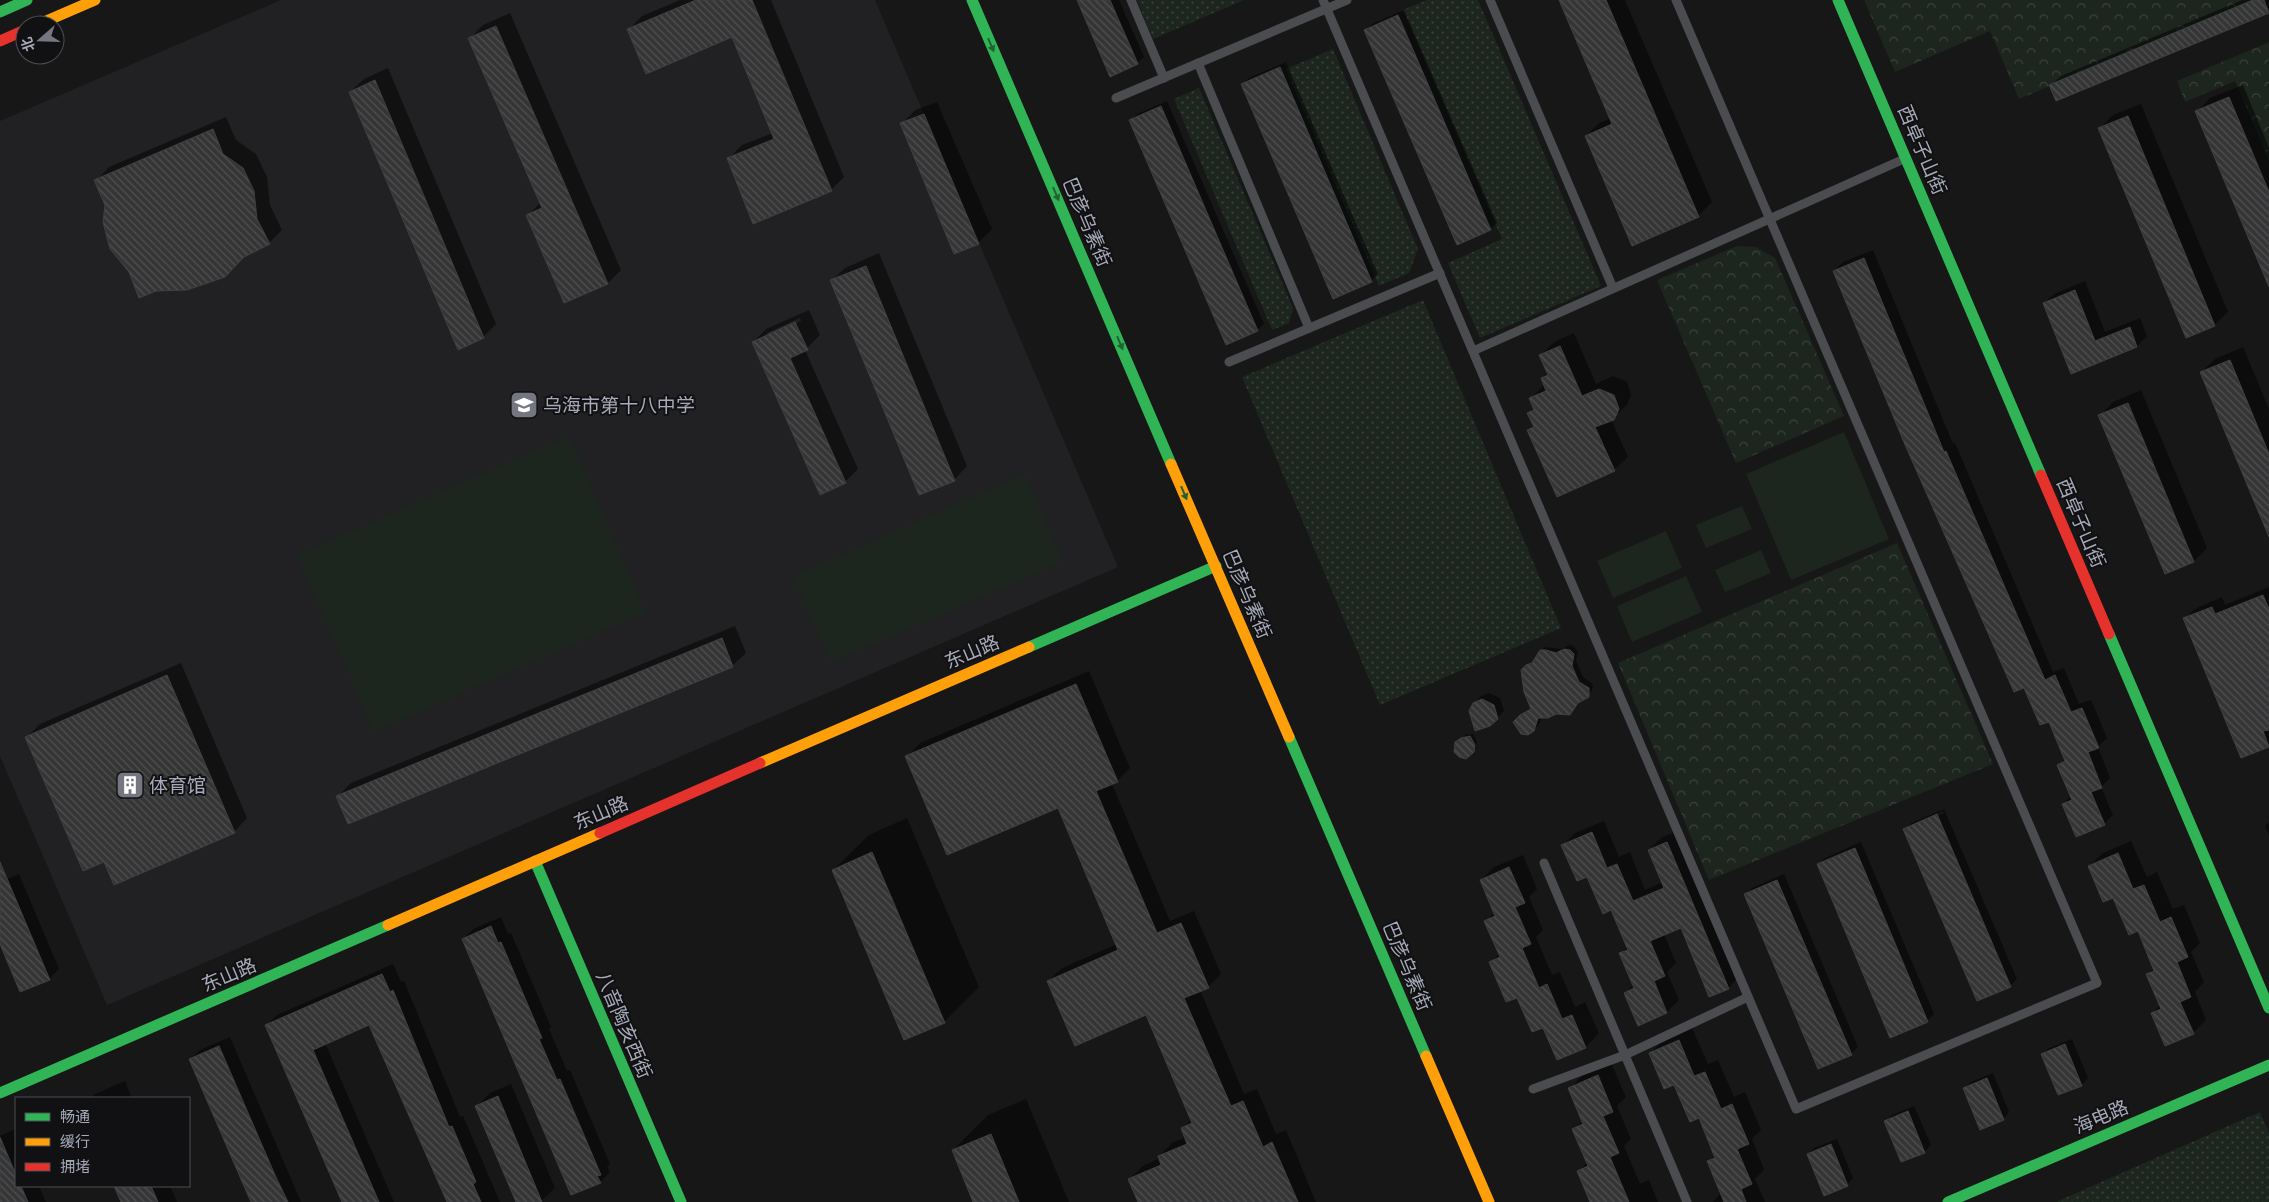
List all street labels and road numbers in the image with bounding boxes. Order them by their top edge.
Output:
street label: 西卓子山街 [1893,102,1951,198]
street label: 巴彦乌素街 [1058,174,1116,270]
street label: 西卓子山街 [2052,475,2110,571]
street label: 巴彦乌素街 [1218,546,1276,642]
street label: 东山路 [941,630,1003,674]
street label: 东山路 [570,791,632,835]
street label: 巴彦乌素街 [1378,918,1436,1014]
street label: 东山路 [198,953,260,997]
street label: 八音陶亥西街 [591,968,657,1082]
street label: 海电路 [2070,1095,2132,1139]

